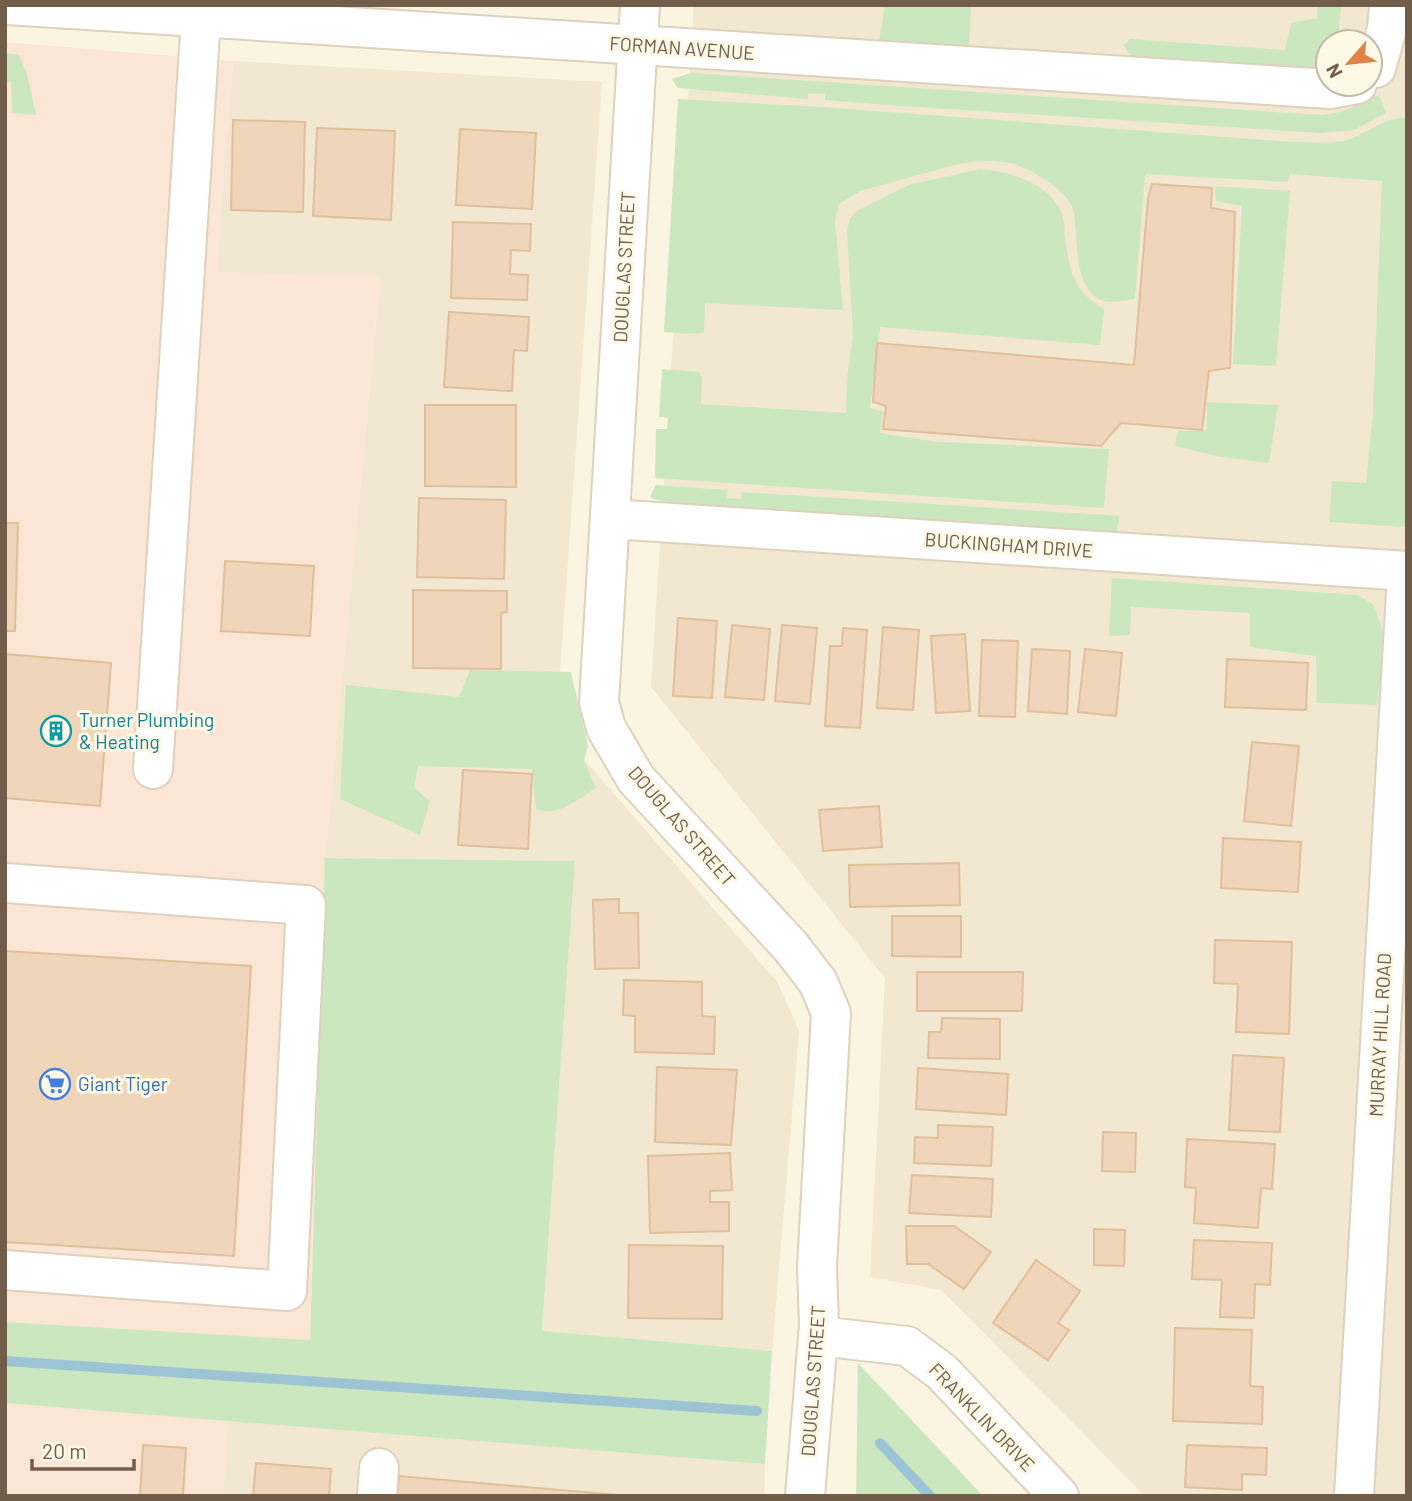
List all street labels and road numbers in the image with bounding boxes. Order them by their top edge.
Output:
street label: FORMAN AVENUE [609,31,755,64]
street label: DOUGLAS STREET [608,191,639,343]
street label: BUCKINGHAM DRIVE [924,527,1094,562]
street label: DOUGLAS STREET [624,761,741,890]
street label: MURRAY HILL ROAD [1364,952,1395,1117]
street label: DOUGLAS STREET [796,1305,829,1457]
street label: FRANKLIN DRIVE [925,1358,1040,1476]

